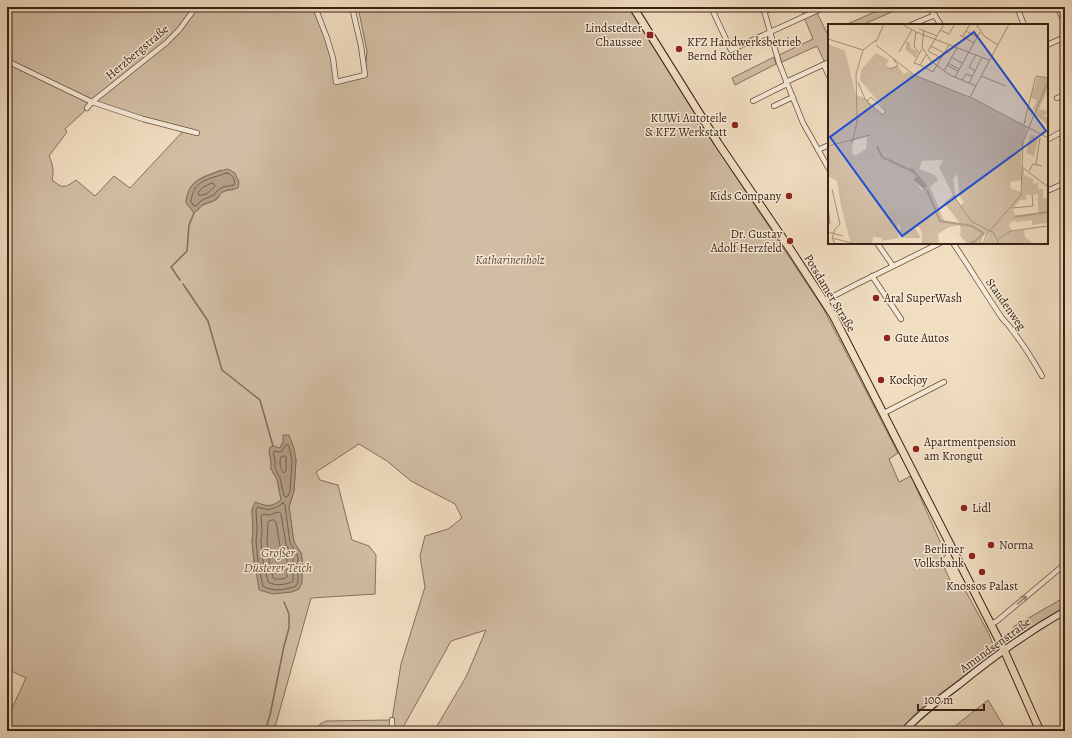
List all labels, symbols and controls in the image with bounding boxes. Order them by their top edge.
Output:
place label: Lindstedter Chaussee [585,20,642,50]
street label: Herzbergstraße [102,21,172,83]
inset map [828,24,1048,244]
marker: Lindstedter Chaussee [645,30,655,40]
place label: KFZ Handwerksbetrieb Bernd Rother [687,34,801,64]
marker: KFZ Handwerksbetrieb Bernd Rother [674,44,684,54]
place label: KUWi Autoteile & KFZ Werkstatt [645,110,727,140]
marker: KUWi Autoteile & KFZ Werkstatt [730,120,740,130]
place label: Kids Company [710,188,782,204]
marker: Kids Company [784,191,794,201]
place label: Dr. Gustav Adolf Herzfeld [710,226,783,256]
marker: Dr. Gustav Adolf Herzfeld [785,236,795,246]
street label: Potsdamer Straße [800,251,860,335]
park label: Katharinenholz [475,252,545,268]
street label: Staudenweg [982,275,1030,333]
place label: Aral SuperWash [883,290,963,306]
marker: Aral SuperWash [871,293,881,303]
place label: Gute Autos [895,330,949,346]
marker: Gute Autos [882,333,892,343]
place label: Kockjoy [889,372,928,388]
marker: Kockjoy [876,375,886,385]
place label: Apartmentpension am Krongut [923,434,1017,464]
marker: Apartmentpension am Krongut [911,444,921,454]
place label: Lidl [972,500,991,516]
marker: Lidl [959,503,969,513]
place label: Norma [999,537,1034,553]
marker: Norma [986,540,996,550]
place label: Berliner Volksbank [913,541,964,571]
water label: Großer Düsterer Teich [244,544,312,576]
marker: Berliner Volksbank [967,551,977,561]
marker: Knossos Palast [977,567,987,577]
place label: Knossos Palast [946,578,1018,594]
one-way arrow [1017,596,1027,605]
street label: Amundsenstraße [955,614,1034,677]
scale bar [918,686,984,712]
text: 100 m [924,692,953,708]

